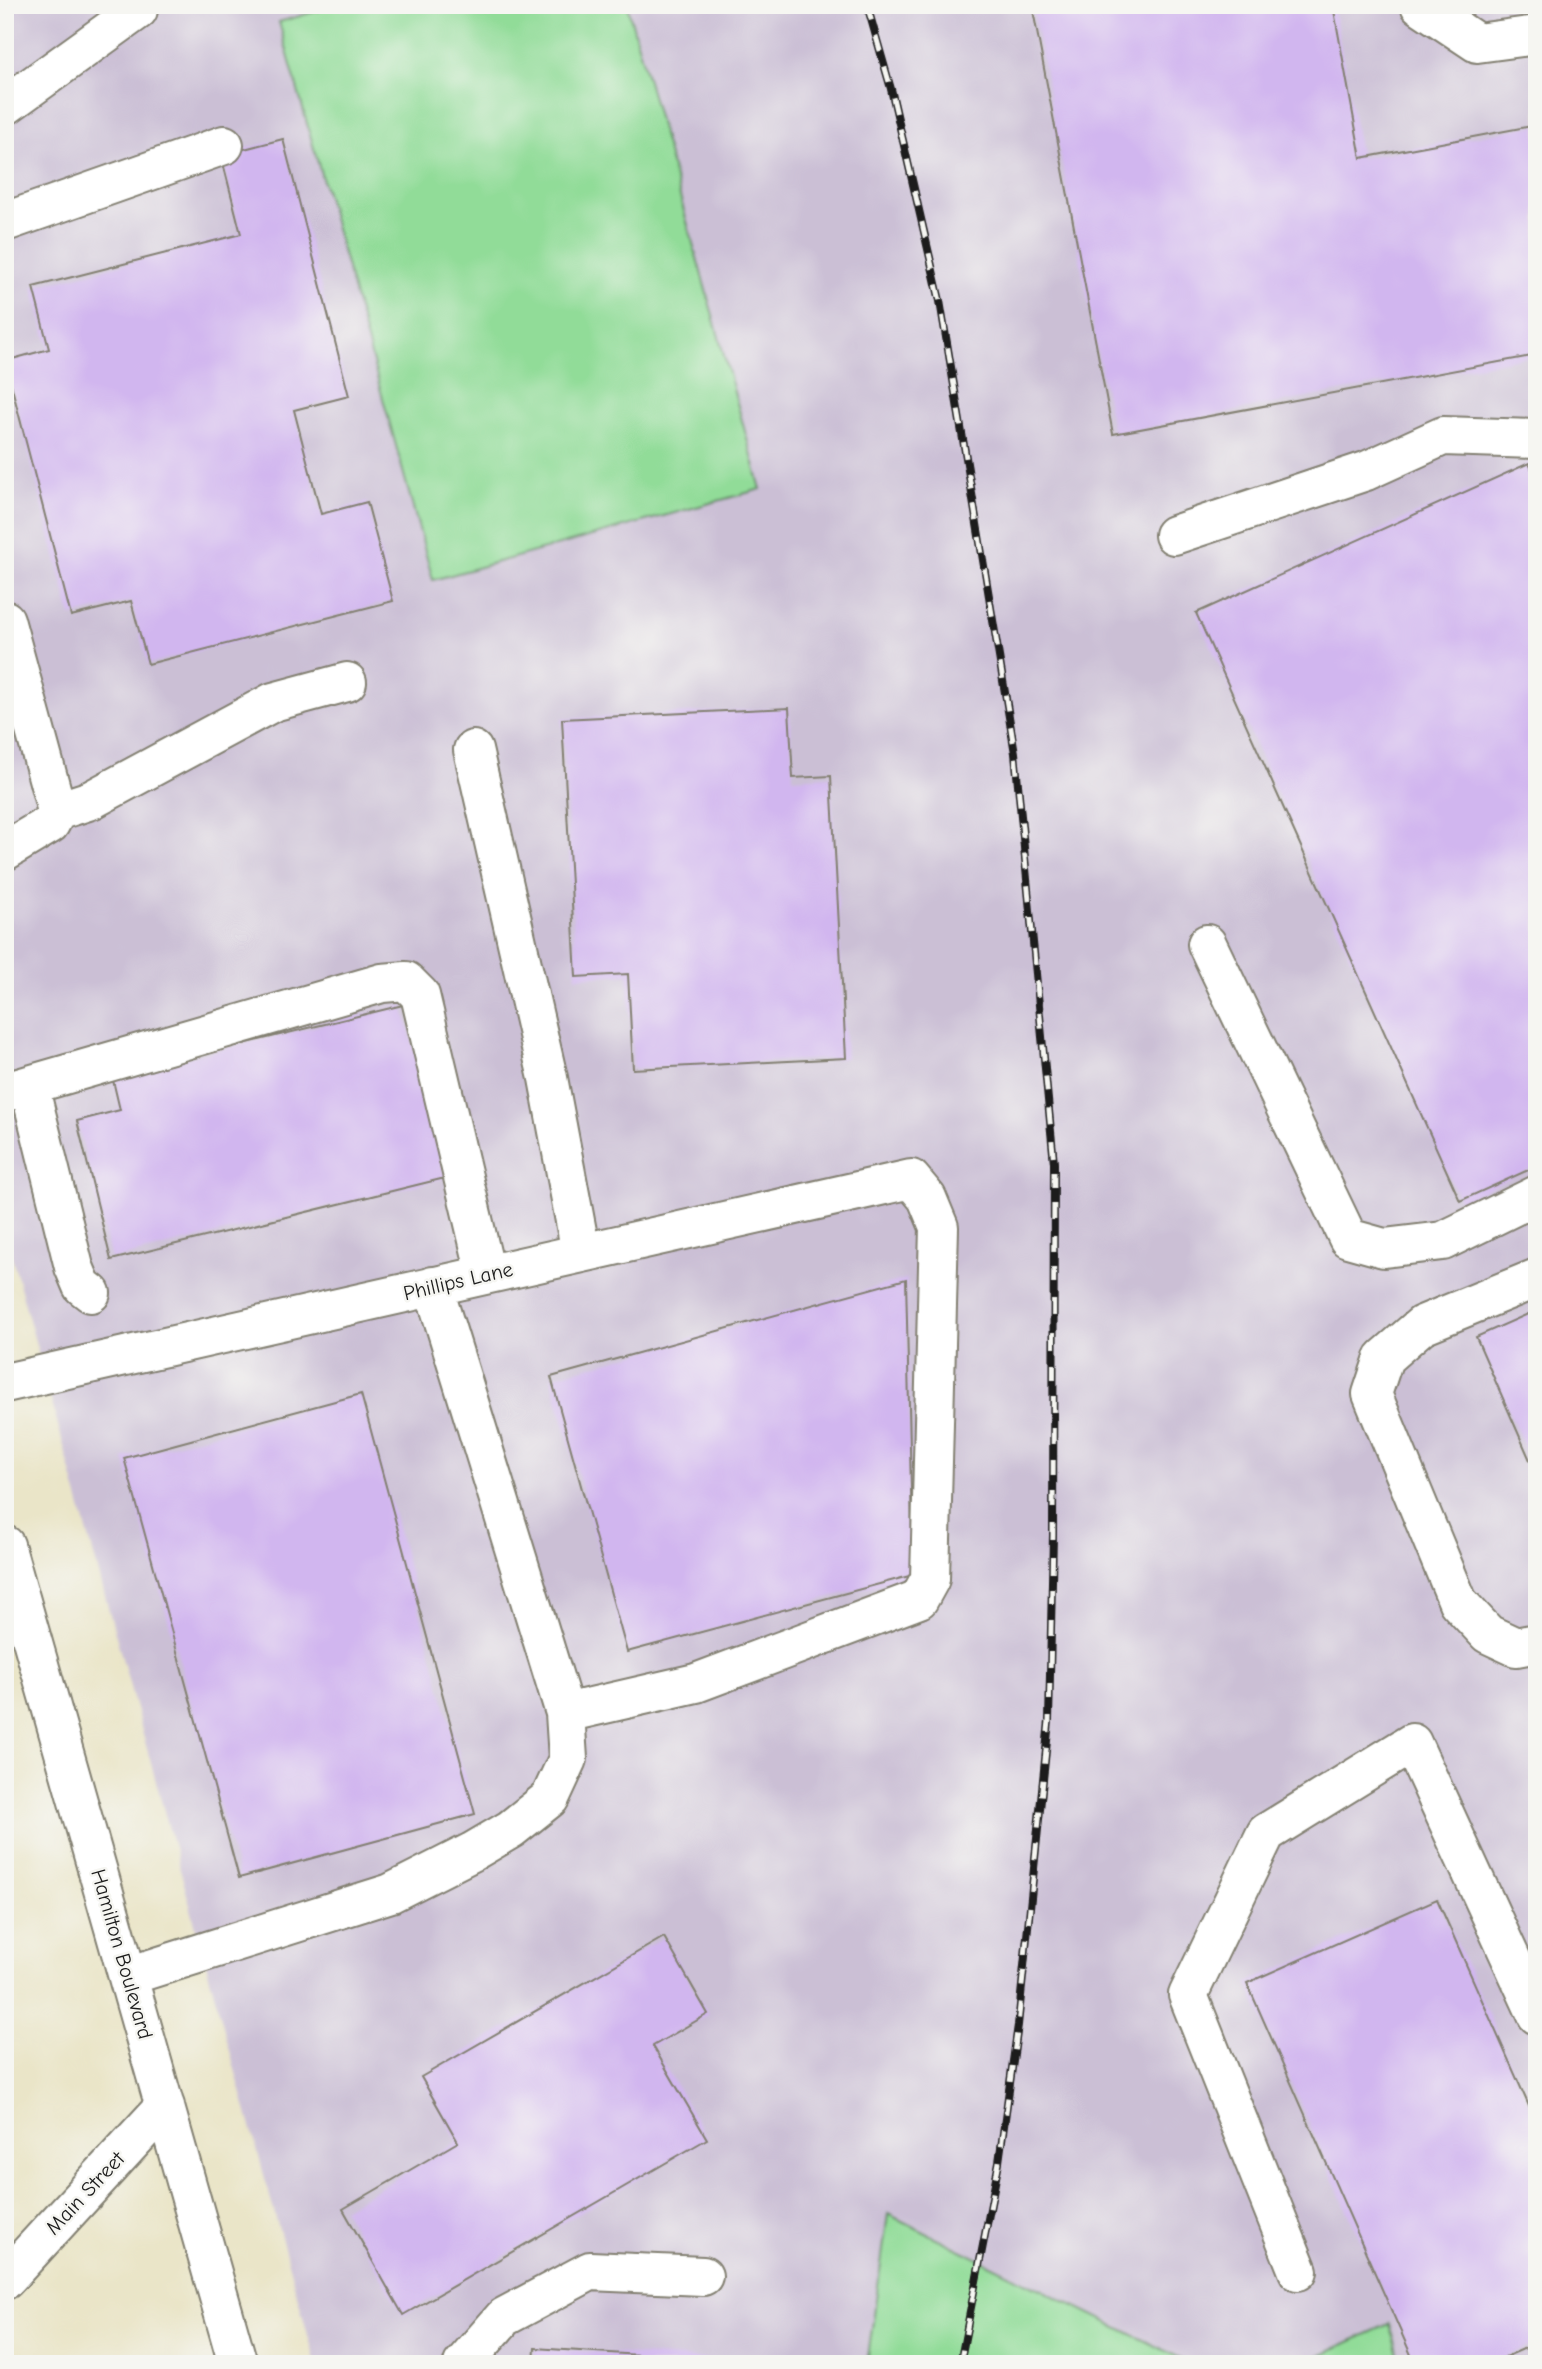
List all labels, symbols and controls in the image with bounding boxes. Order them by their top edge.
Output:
street label: Phillips Lane [401,1257,515,1305]
street label: Hamilton Boulevard [86,1866,158,2042]
street label: Main Street [41,2146,130,2239]

